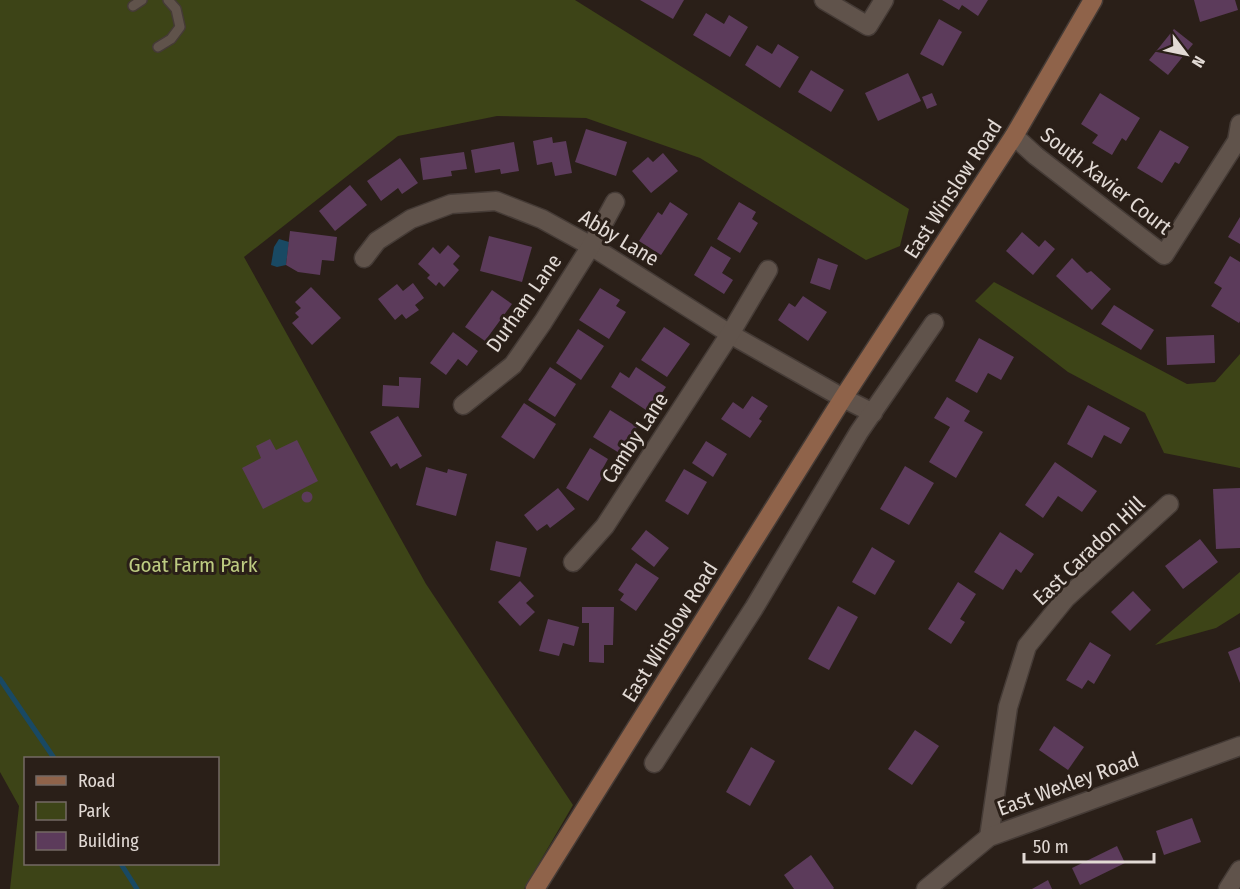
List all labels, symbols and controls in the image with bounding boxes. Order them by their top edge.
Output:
north arrow [1156,24,1216,84]
text: N [1188,53,1209,71]
street label: East Winslow Road [898,115,1008,263]
street label: South Xavier Court [1035,122,1177,240]
street label: Abby Lane [574,204,664,272]
street label: Durham Lane [481,249,567,357]
street label: Camby Lane [596,388,674,488]
street label: East Caradon Hill [1028,491,1151,611]
park label: Goat Farm Park [129,552,258,578]
street label: East Winslow Road [617,557,723,707]
street label: East Wexley Road [994,746,1142,822]
legend [24,757,219,865]
text: Road [78,770,115,792]
text: Park [78,800,111,822]
scale bar [1024,826,1154,864]
text: Building [78,830,139,852]
text: 50 m [1033,836,1069,858]

